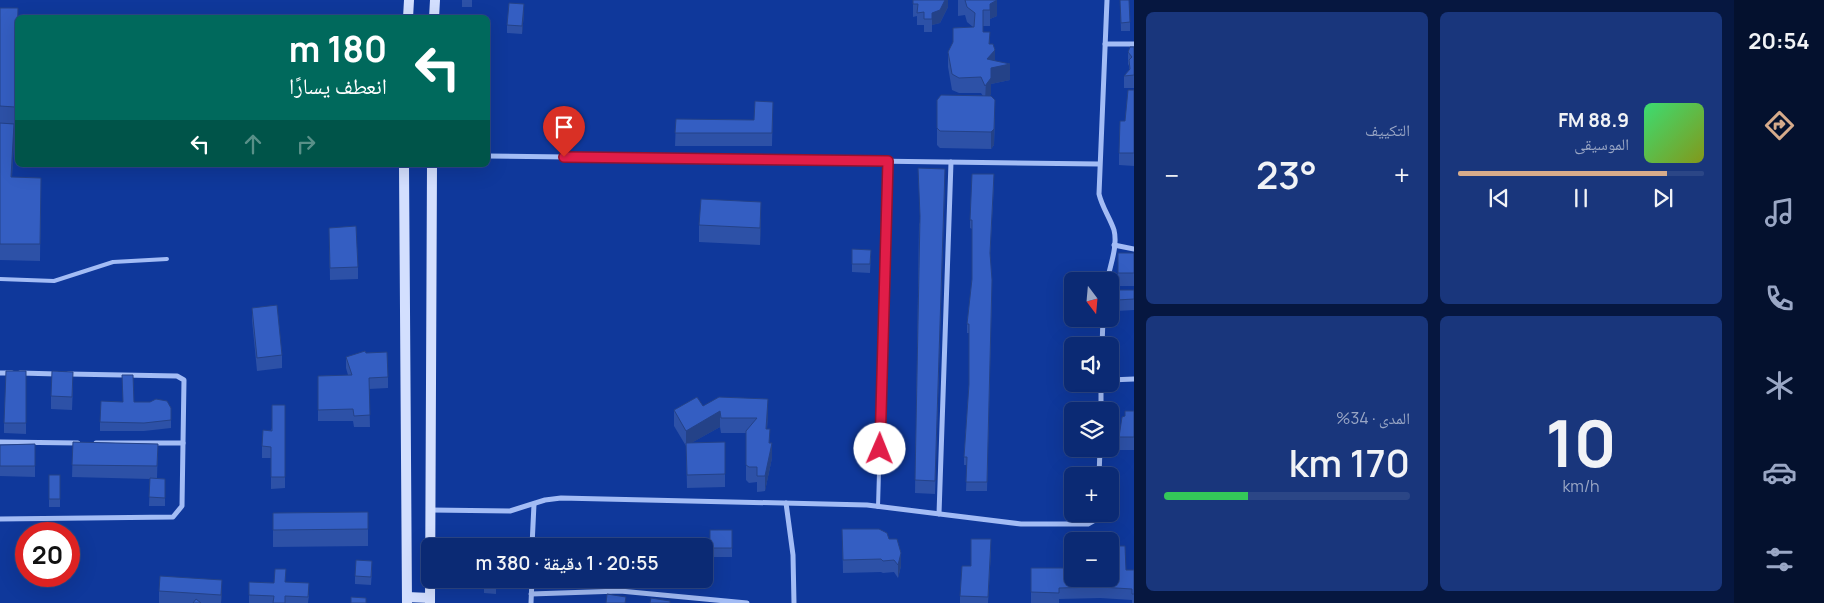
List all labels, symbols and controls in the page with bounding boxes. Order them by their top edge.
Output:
text: 180 m [289,25,387,73]
text: 20:54 [1748,26,1810,56]
icon: left [405,35,470,100]
text: انعطف يسارًا [289,71,387,101]
pin [543,106,585,157]
text: 88.9 FM [1558,107,1629,133]
icon: directions [1762,108,1797,143]
icon: arrive [550,113,578,141]
text: التكييف [1365,119,1410,141]
icon: left [186,130,214,158]
icon: ahead [239,130,267,158]
icon: right [292,130,320,158]
text: الموسيقى [1574,133,1629,155]
text: 23° [1256,148,1317,200]
text: − [1164,156,1179,194]
text: + [1394,156,1410,194]
icon: previous [1485,184,1513,212]
icon: pause [1567,184,1595,212]
icon: next [1649,184,1677,212]
icon: music [1762,195,1797,230]
north arrow [1064,272,1119,328]
map controls [1064,272,1119,587]
icon: phone [1762,281,1797,316]
button: sound [1064,337,1119,392]
icon: climate [1762,368,1797,403]
text: 10 [1545,398,1617,487]
button: layers [1064,402,1119,457]
text: المدى · 34% [1336,407,1410,429]
position arrow [853,422,905,474]
text: 170 km [1289,436,1410,488]
icon: car [1762,455,1797,490]
button: + [1064,467,1119,522]
text: km/h [1562,475,1600,497]
speed limit sign: 20 [15,522,80,587]
button: − [1064,532,1119,587]
icon: filters [1762,542,1797,577]
text: 20:55 · 1 دقيقة · 380 m [476,550,659,576]

